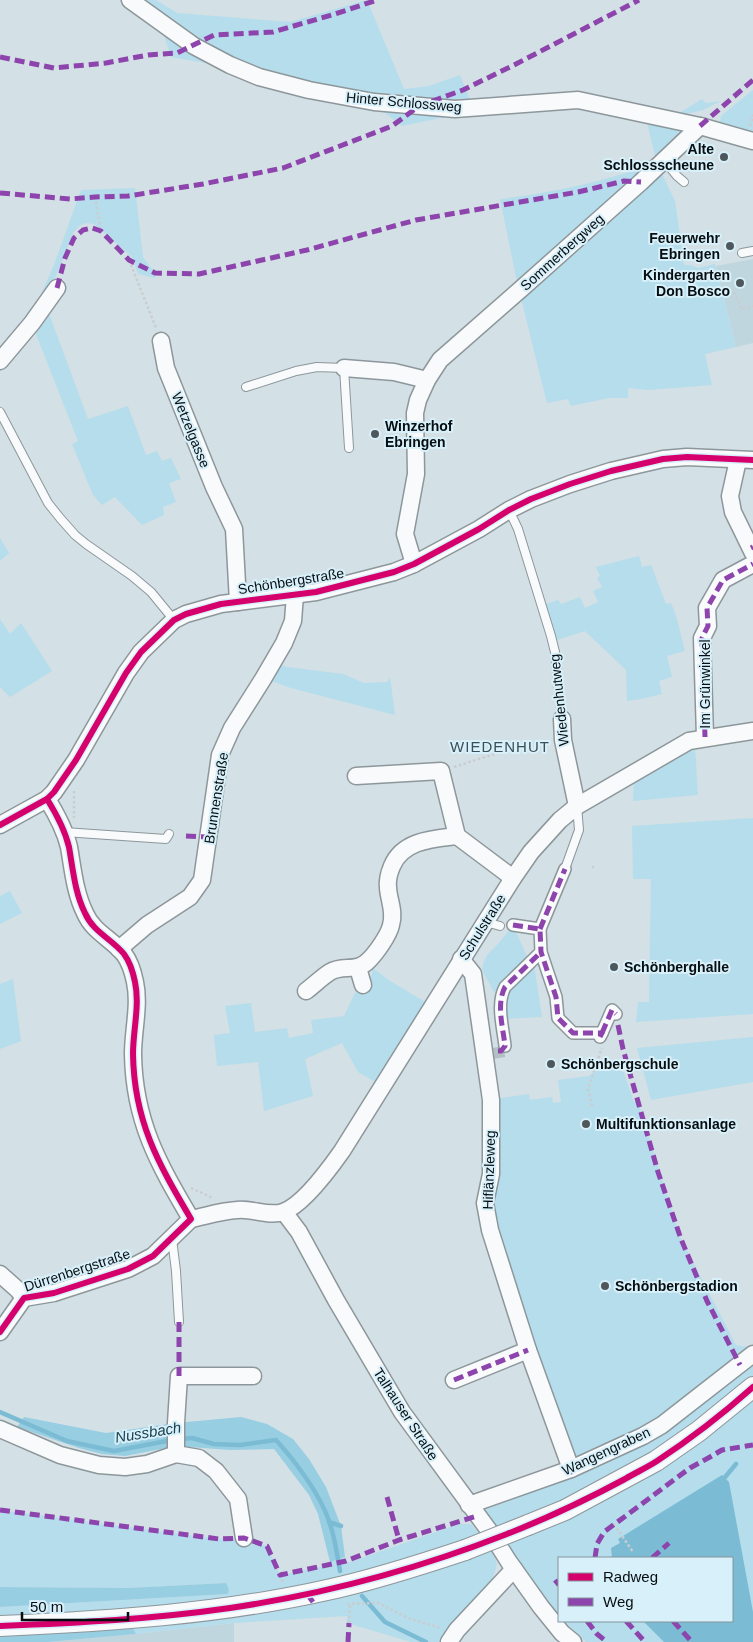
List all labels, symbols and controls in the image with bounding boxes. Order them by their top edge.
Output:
street label: Hinter Schlossweg [346,89,462,115]
place label: Alte Schlossscheune [604,141,714,173]
marker: Alte Schlossscheune [718,151,730,163]
street label: Sommerbergweg [517,210,607,294]
place label: Feuerwehr Ebringen [649,230,721,262]
marker: Feuerwehr Ebringen [724,240,736,252]
place label: Kindergarten Don Bosco [643,267,730,299]
marker: Kindergarten Don Bosco [734,277,746,289]
street label: Wetzelgasse [169,390,213,470]
place label: Winzerhof Ebringen [385,418,453,450]
marker: Winzerhof Ebringen [369,428,381,440]
street label: Schönbergstraße [237,565,345,597]
street label: Im Grünwinkel [697,639,713,729]
street label: Wiedenhutweg [546,653,572,747]
district label: WIEDENHUT [450,738,550,755]
street label: Brunnenstraße [201,751,231,845]
street label: Schulstraße [455,891,509,963]
place label: Schönberghalle [624,959,729,975]
marker: Schönberghalle [608,961,620,973]
place label: Schönbergschule [561,1056,679,1072]
marker: Schönbergschule [545,1058,557,1070]
place label: Multifunktionsanlage [596,1116,736,1132]
marker: Multifunktionsanlage [580,1118,592,1130]
street label: Hiflänzleweg [480,1130,498,1210]
street label: Dürrenbergstraße [22,1245,132,1295]
place label: Schönbergstadion [615,1278,738,1294]
marker: Schönbergstadion [599,1280,611,1292]
street label: Talhauser Straße [370,1365,442,1463]
water label: Nussbach [114,1418,182,1446]
street label: Wangengraben [559,1424,653,1478]
legend [558,1557,733,1622]
text: Radweg [603,1568,658,1585]
scale bar [22,1590,129,1622]
text: Weg [603,1593,634,1610]
text: 50 m [30,1598,63,1615]

